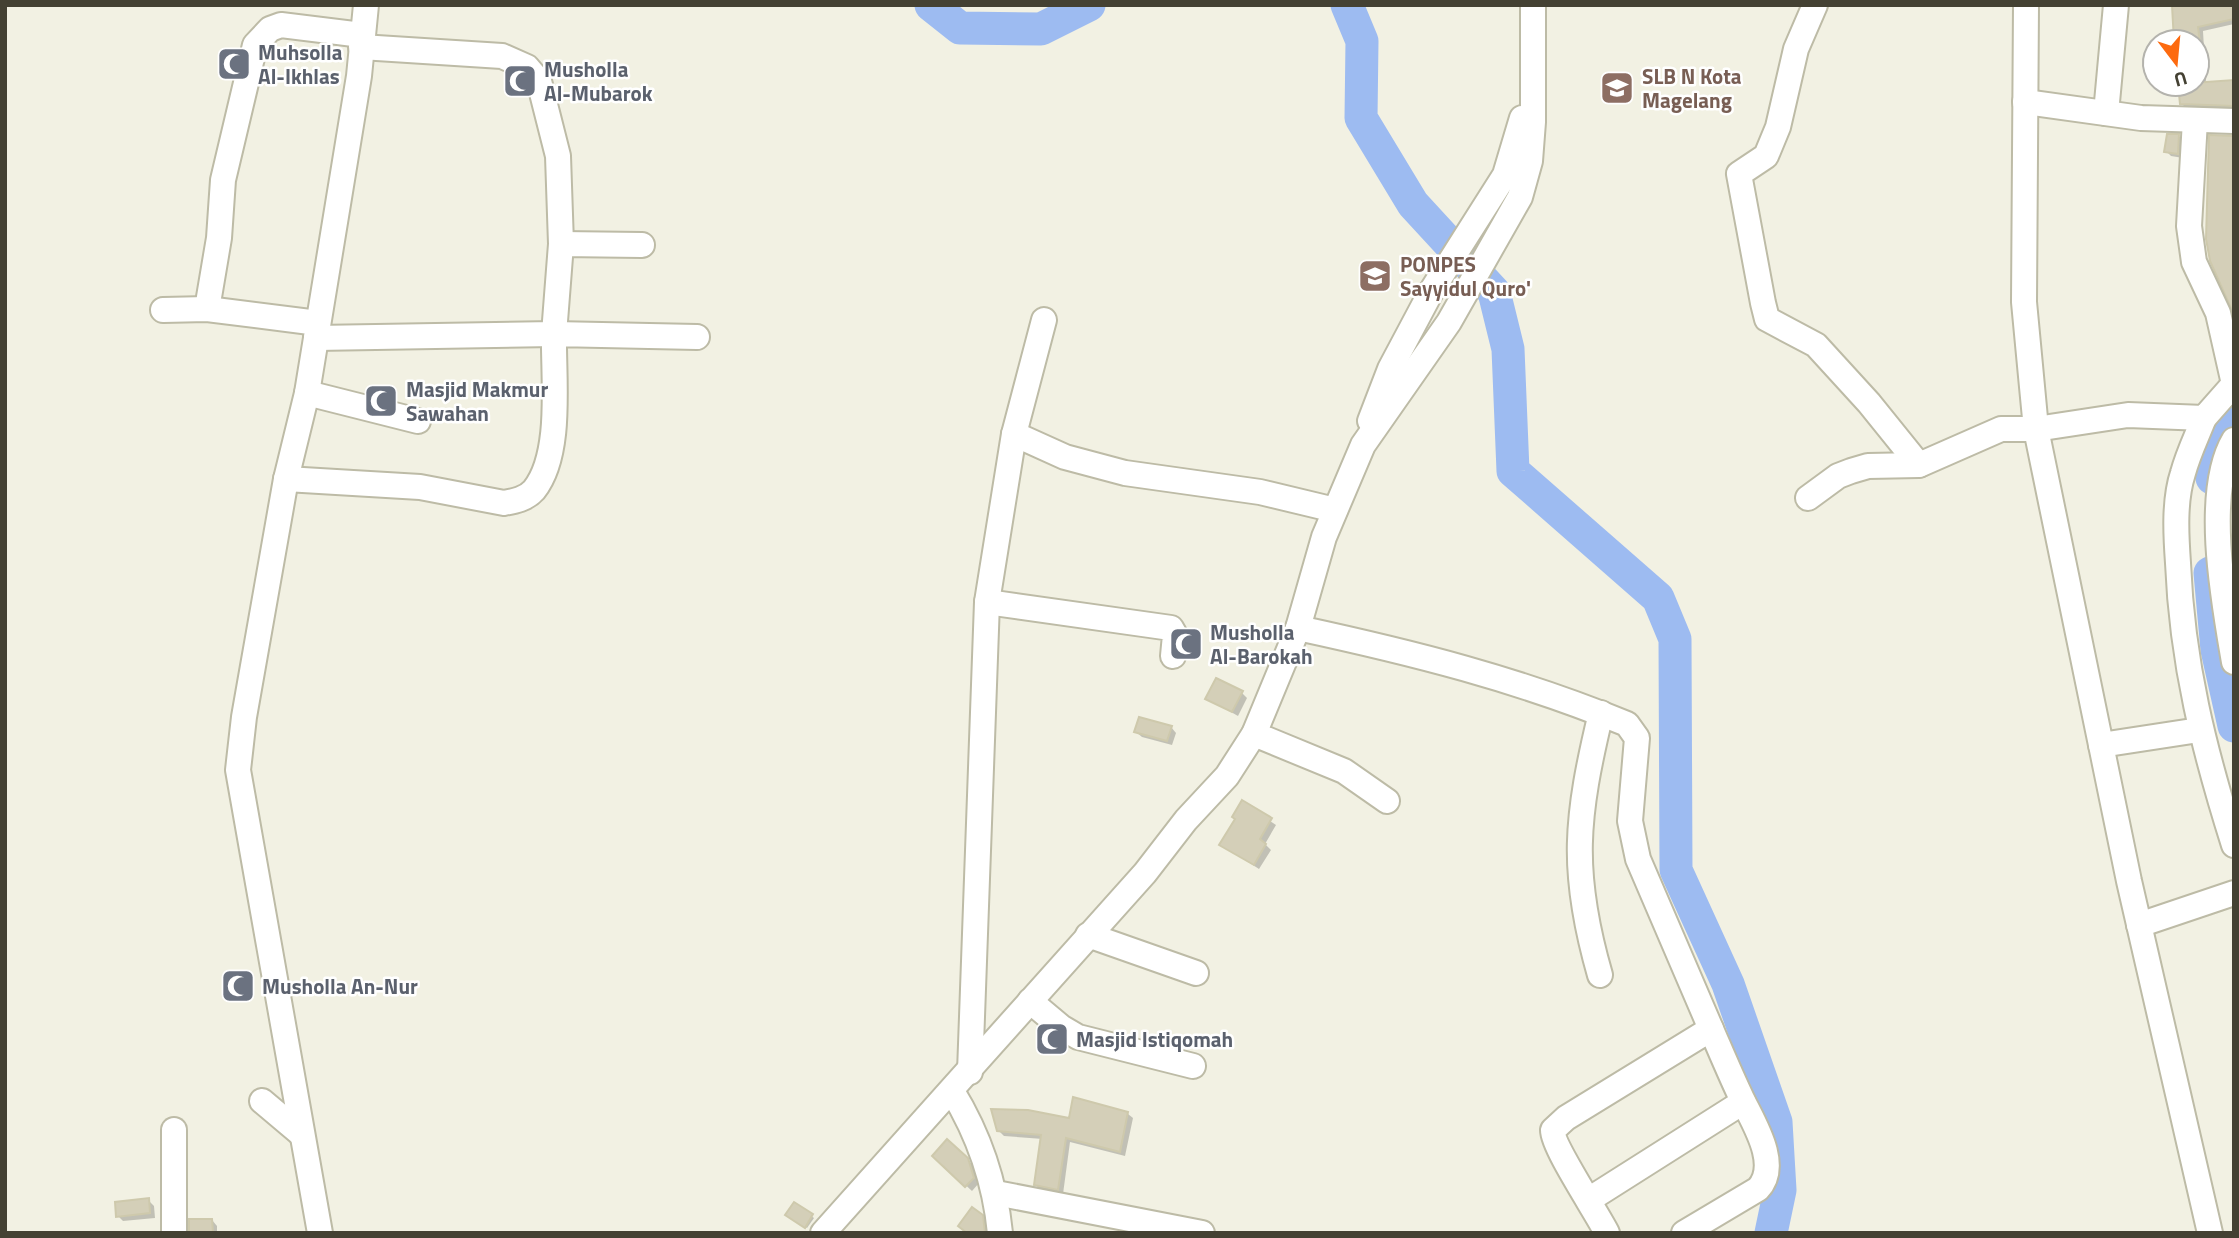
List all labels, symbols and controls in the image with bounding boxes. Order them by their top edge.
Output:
north arrow [2141,28,2211,98]
place label: Muhsolla Al-Ikhlas [258,36,343,92]
mosque icon: Muhsolla Al-Ikhlas [215,45,253,83]
place label: Musholla Al-Mubarok [544,53,653,109]
place label: SLB N Kota Magelang [1642,60,1742,116]
mosque icon: Musholla Al-Mubarok [501,62,539,100]
text: U [2171,64,2191,95]
school or university icon: SLB N Kota Magelang [1598,69,1636,107]
place label: PONPES Sayyidul Quro' [1400,248,1531,304]
school or university icon: PONPES Sayyidul Quro' [1356,257,1394,295]
place label: Masjid Makmur Sawahan [406,373,548,429]
mosque icon: Masjid Makmur Sawahan [362,382,400,420]
place label: Musholla Al-Barokah [1210,616,1313,672]
mosque icon: Musholla Al-Barokah [1167,625,1205,663]
mosque icon: Musholla An-Nur [219,967,257,1005]
place label: Musholla An-Nur [262,970,418,1002]
mosque icon: Masjid Istiqomah [1033,1020,1071,1058]
place label: Masjid Istiqomah [1076,1023,1233,1055]

